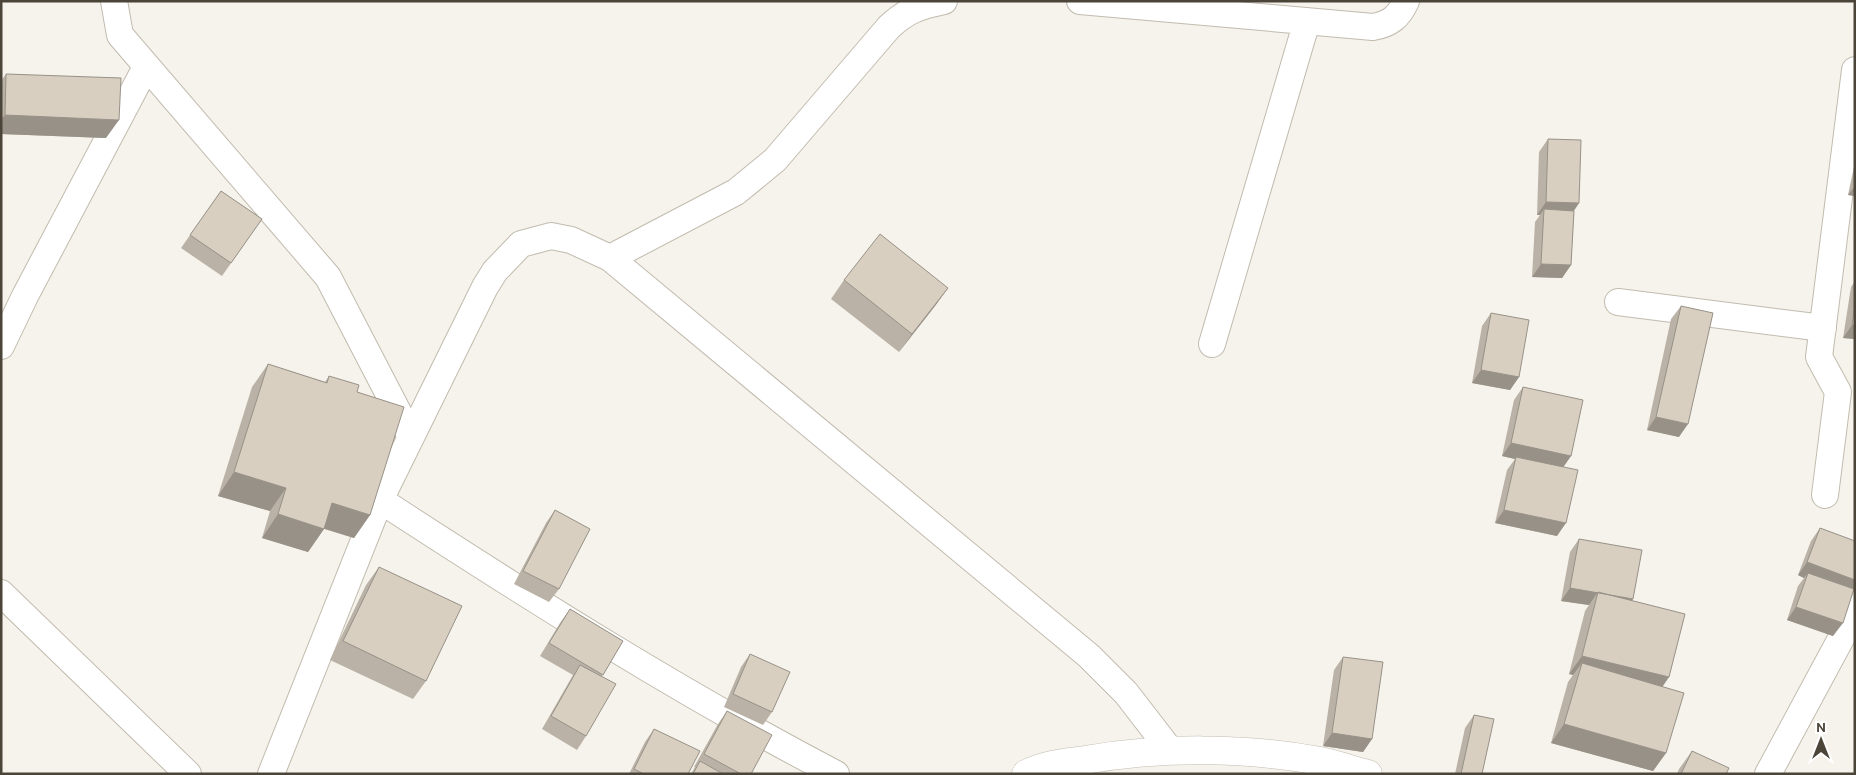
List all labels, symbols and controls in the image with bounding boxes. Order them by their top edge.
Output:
north arrow [1796,715,1846,765]
text: N [1816,720,1826,737]

